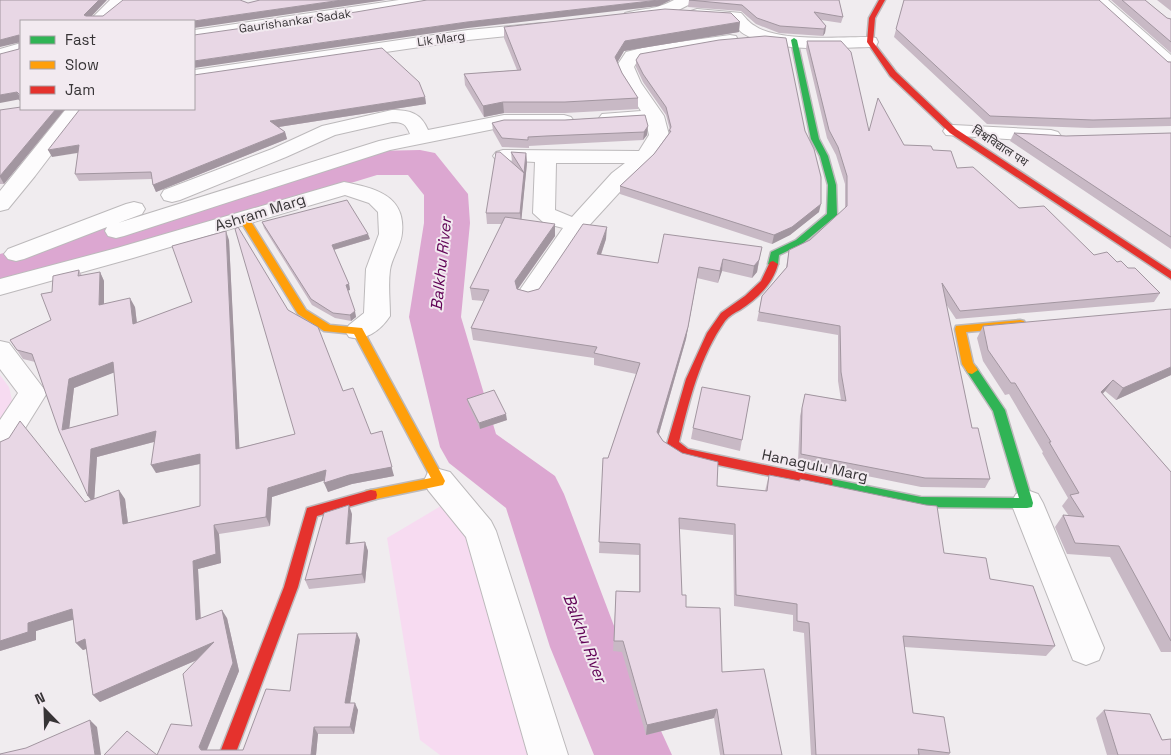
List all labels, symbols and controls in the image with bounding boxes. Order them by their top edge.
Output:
street label: Gaurishankar Sadak [238,5,353,37]
legend [20,20,195,110]
street label: Lik Marg [416,28,466,50]
text: Fast [65,30,96,49]
text: Slow [65,55,99,74]
text: Jam [65,80,95,99]
street label: विश्वविद्याल पथ [969,122,1032,170]
street label: Ashram Marg [212,189,308,235]
water label: Balkhu River [426,214,457,312]
street label: Hanagulu Marg [760,444,870,486]
water label: Balkhu River [558,590,612,687]
north arrow [20,685,70,735]
text: N [32,688,48,708]

